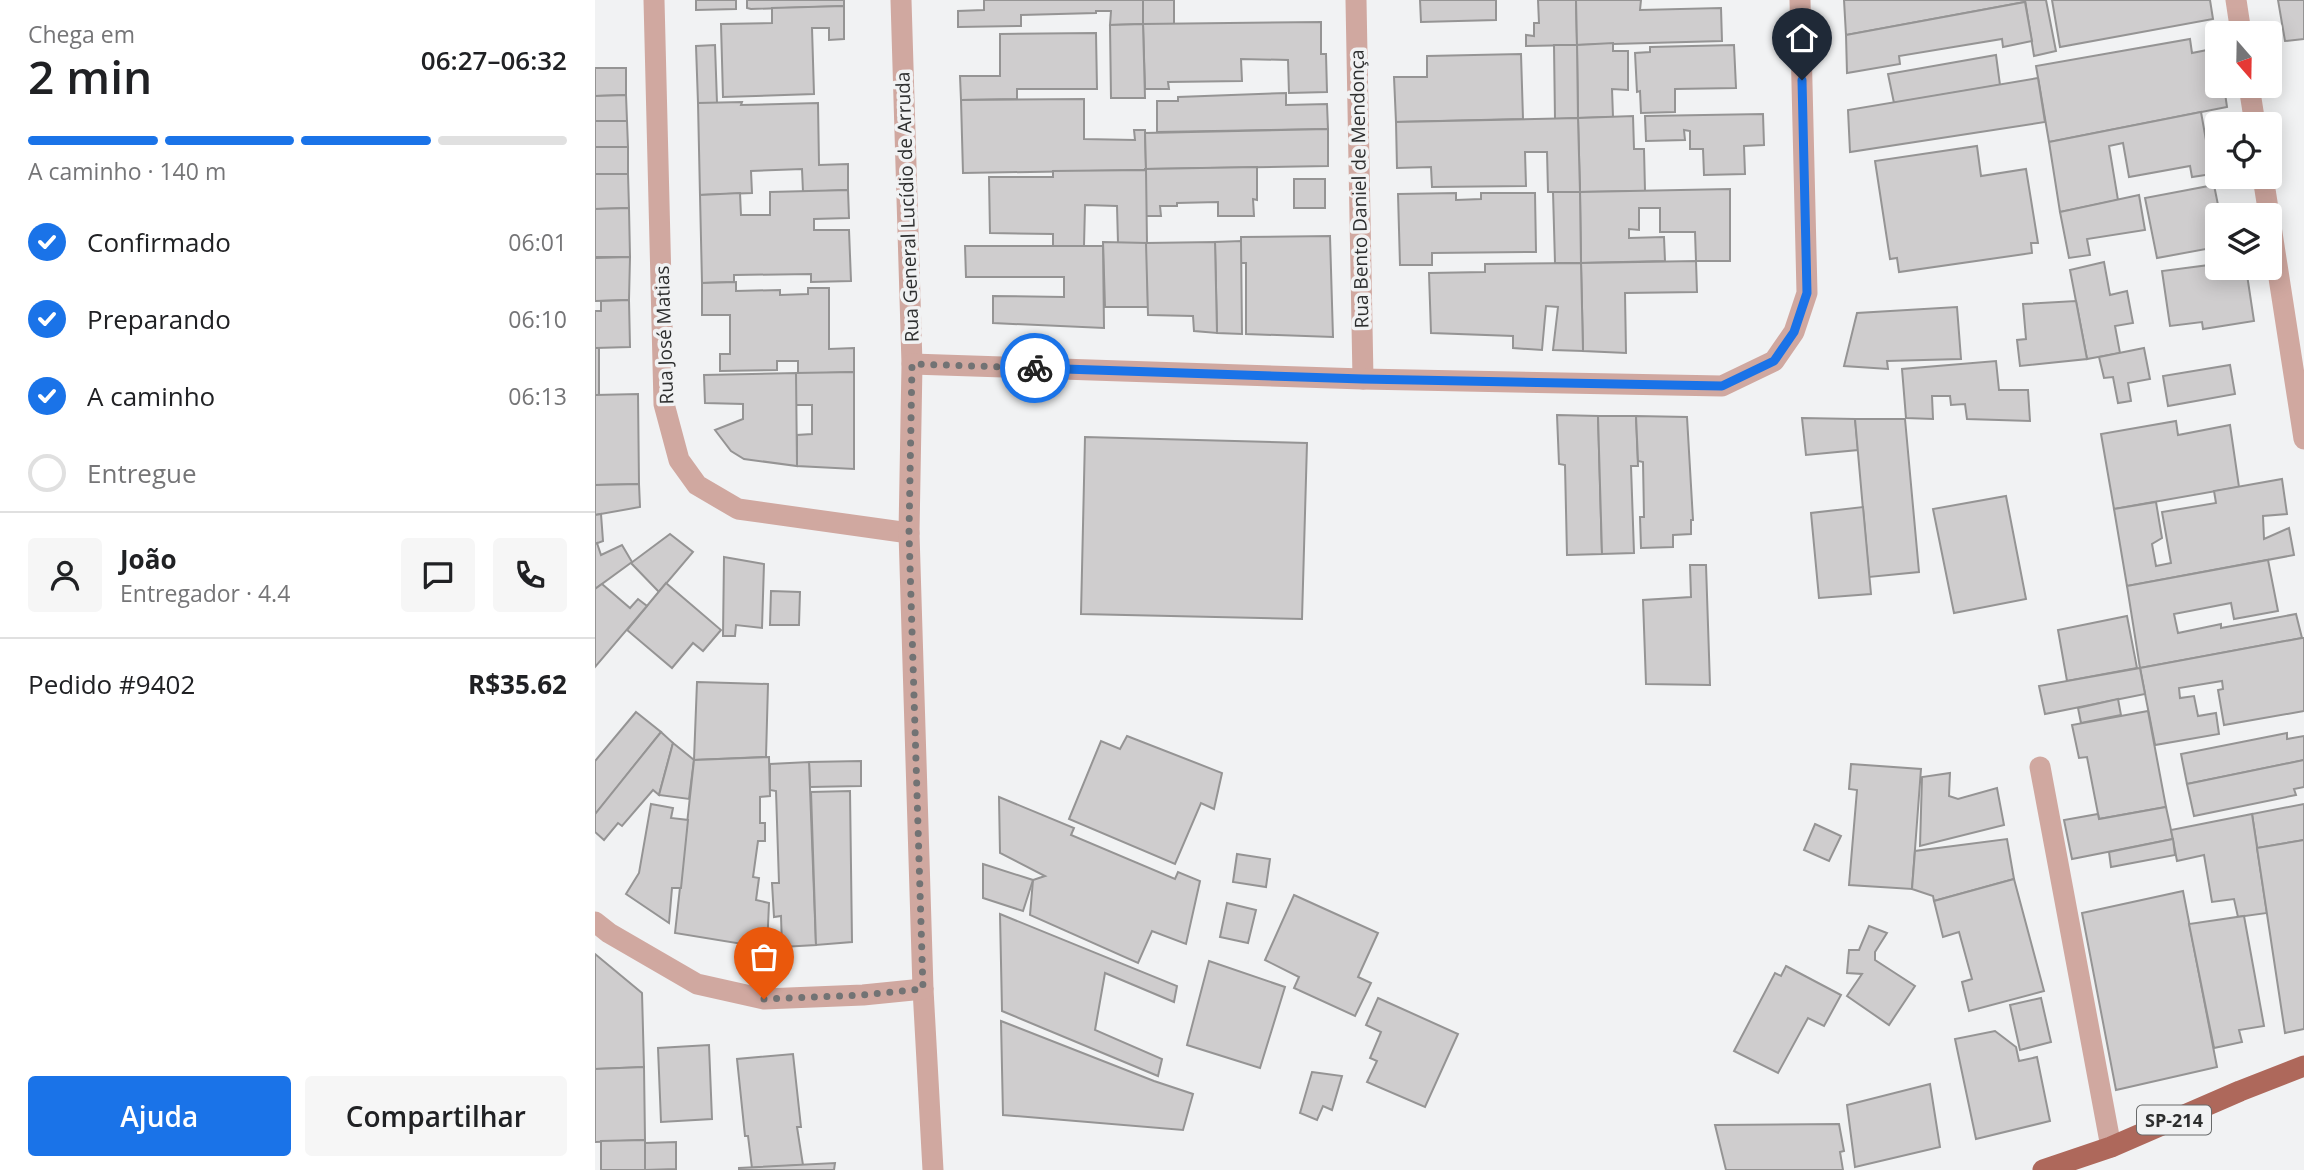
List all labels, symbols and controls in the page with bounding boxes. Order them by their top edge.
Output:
pin [1772,8,1832,80]
text: Chega em [28,18,135,50]
icon: home [1783,19,1821,57]
north arrow [2205,21,2282,98]
map controls [2205,21,2282,280]
text: 06:27–06:32 [421,42,567,78]
text: 2 min [28,45,152,107]
street label: Rua Bento Daniel de Mendonça [1344,49,1374,329]
street label: Rua General Lucídio de Arruda [889,71,925,343]
button: locate [2205,112,2282,189]
text: A caminho · 140 m [28,155,226,187]
button: layers [2205,203,2282,280]
icon: check [28,223,66,261]
text: Confirmado [87,224,231,260]
text: 06:01 [508,226,567,258]
street label: Rua José Matias [649,265,679,405]
icon: check [28,300,66,338]
text: Preparando [87,301,231,337]
text: 06:10 [508,303,567,335]
courier [1000,333,1070,403]
icon: bike [1016,349,1054,387]
icon: check [28,377,66,415]
text: A caminho [87,378,215,414]
text: 06:13 [508,380,567,412]
text: Entregue [87,455,197,491]
button: person [28,538,102,612]
button: chat [401,538,475,612]
button: phone [493,538,567,612]
text: João [120,541,177,577]
text: Entregador · 4.4 [120,577,290,609]
text: Pedido #9402 [28,666,195,702]
text: R$35.62 [468,666,567,702]
pin [734,927,794,999]
icon: bag [745,938,783,976]
button: Ajuda [28,1076,291,1156]
button: Compartilhar [305,1076,567,1156]
road number: SP-214 [2137,1106,2211,1134]

